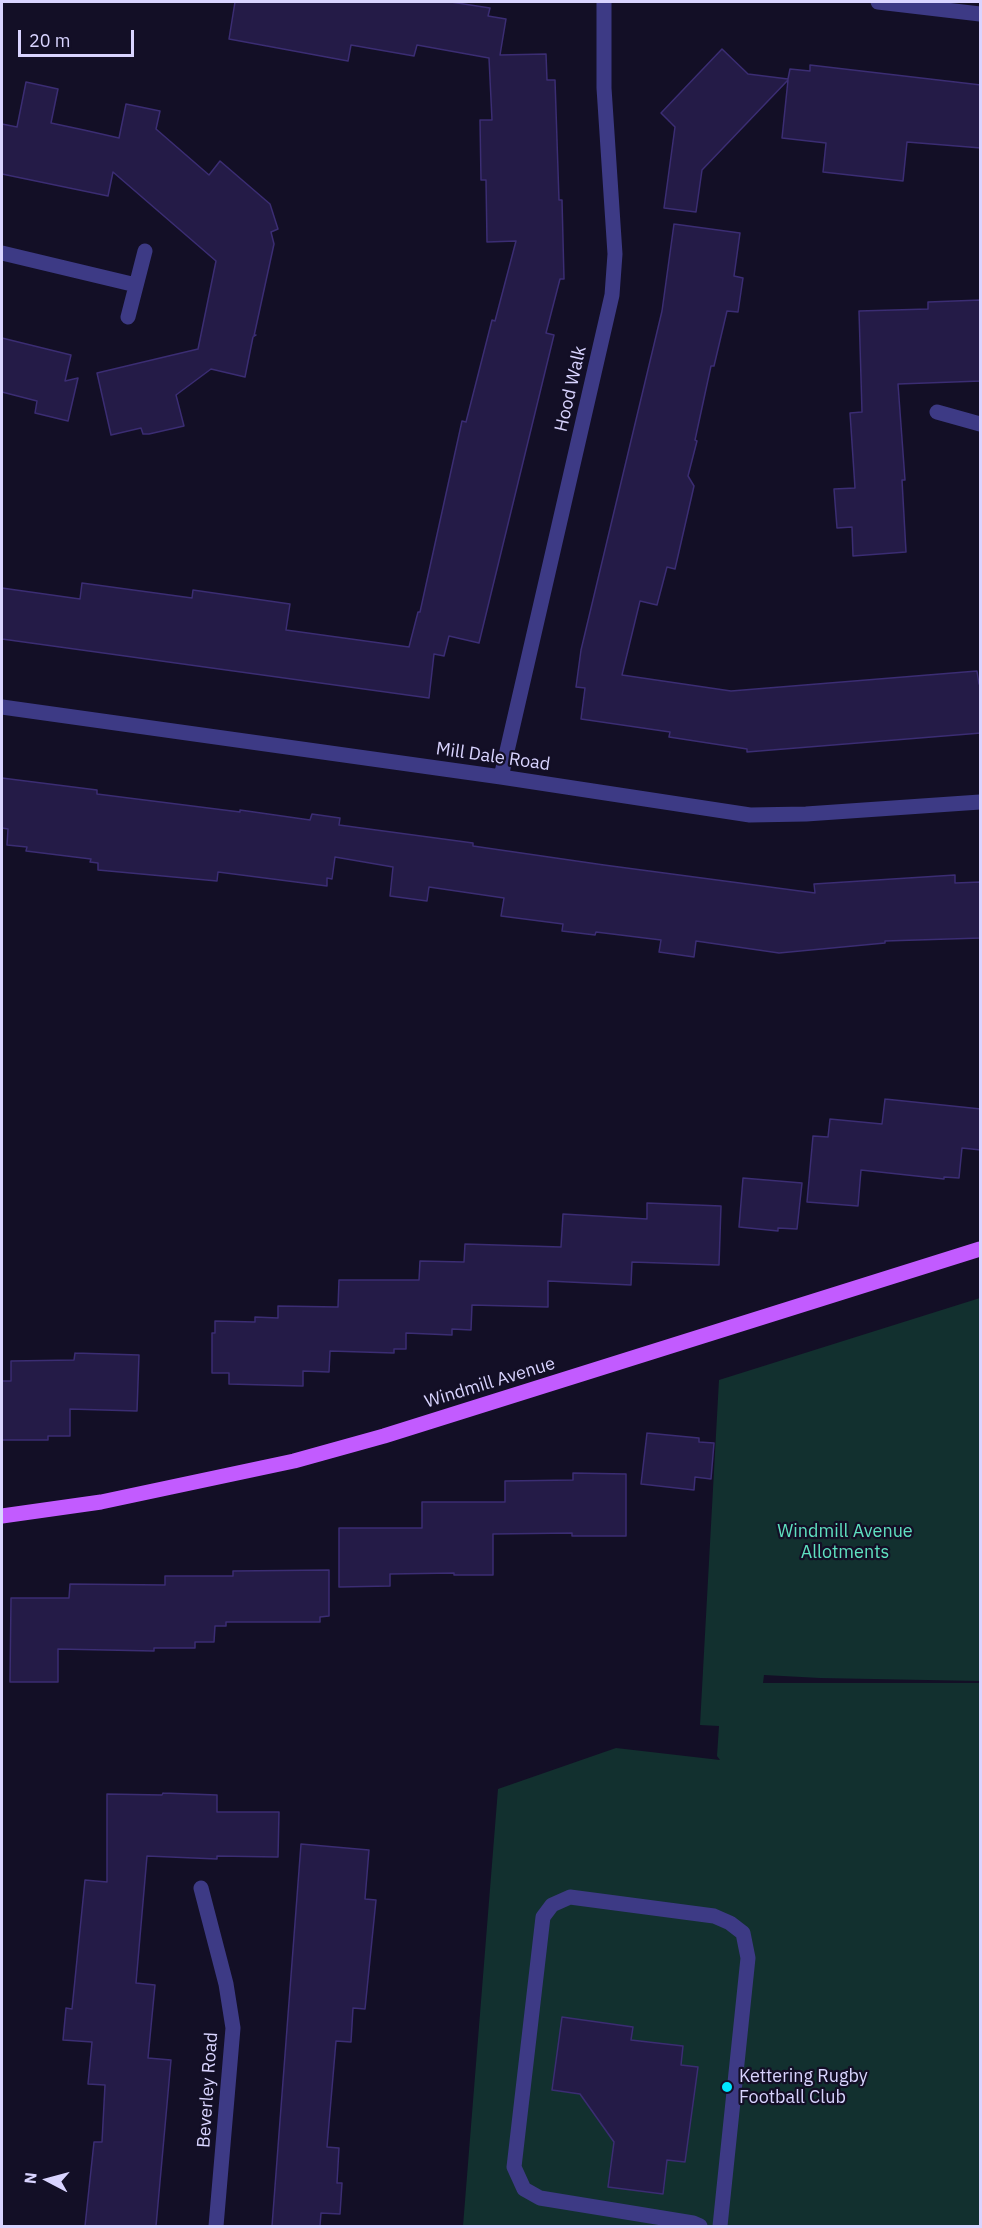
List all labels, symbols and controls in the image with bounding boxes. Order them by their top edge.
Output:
scale bar [21,18,136,56]
text: 20 m [29,29,71,52]
street label: Hood Walk [551,344,591,434]
street label: Mill Dale Road [434,738,552,776]
street label: Windmill Avenue [422,1353,558,1413]
park label: Windmill Avenue Allotments [777,1521,913,1564]
street label: Beverley Road [193,2031,223,2149]
place label: Kettering Rugby Football Club [739,2066,868,2108]
marker: Kettering Rugby Football Club [720,2080,734,2094]
north arrow [18,2150,78,2210]
text: N [20,2171,41,2185]

